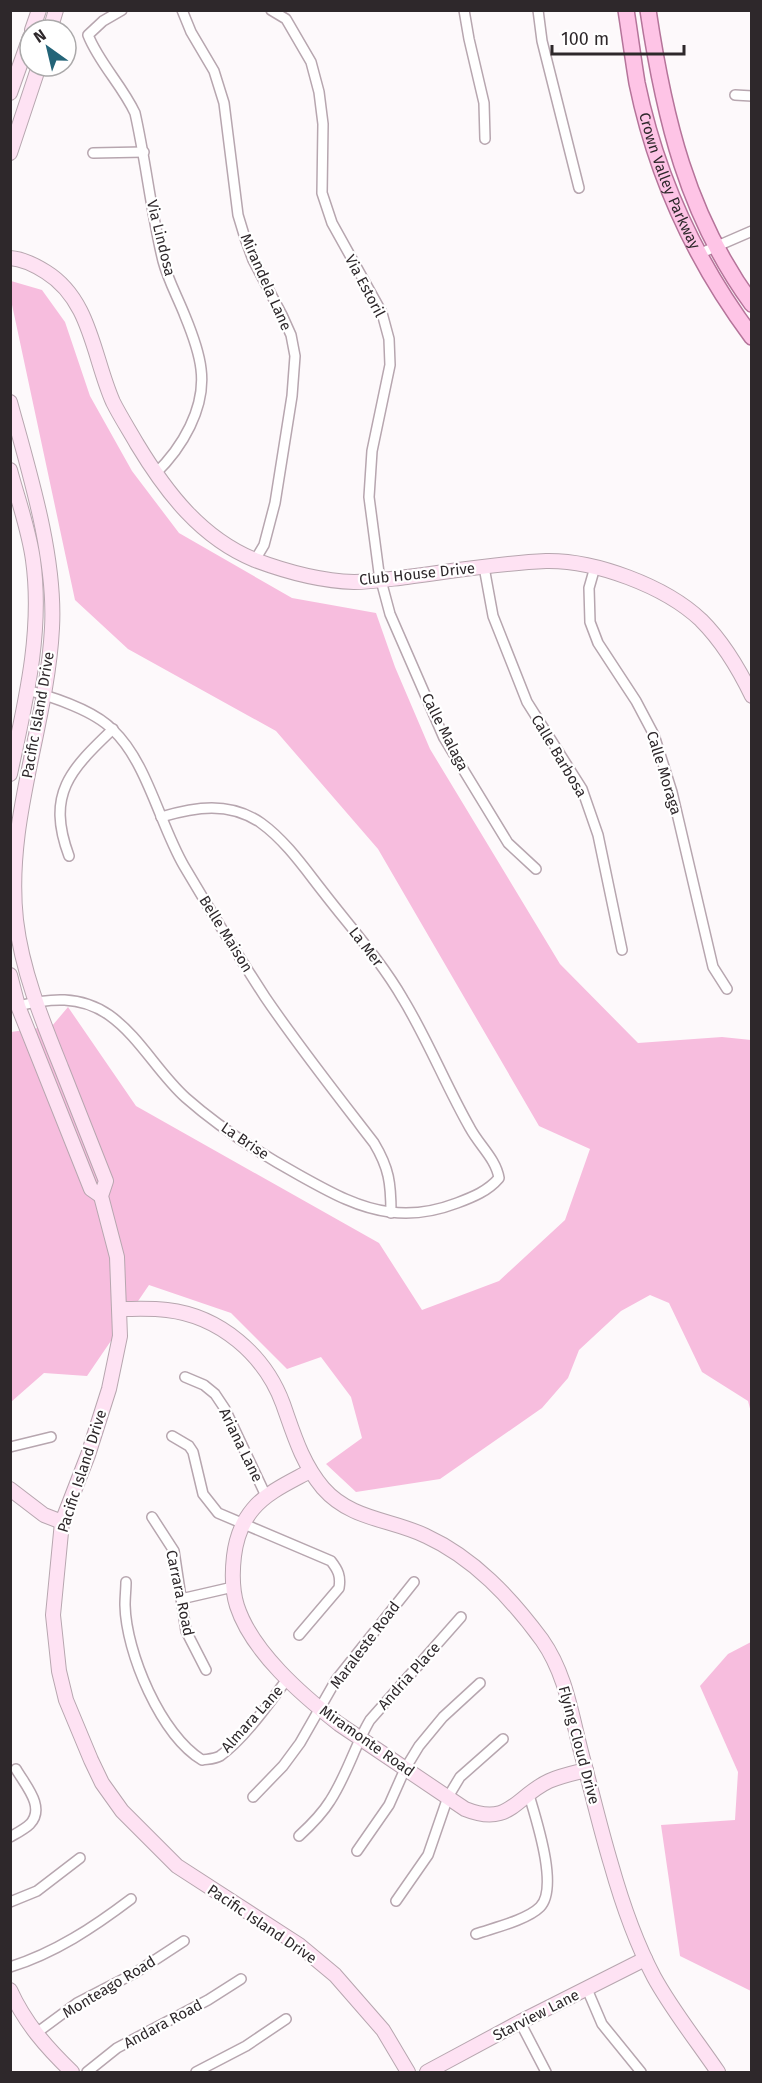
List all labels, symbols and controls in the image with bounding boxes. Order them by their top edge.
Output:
north arrow [18,18,78,78]
scale bar [552,18,684,56]
text: N [30,25,50,47]
text: 100 m [561,28,609,50]
street label: Crown Valley Parkway [635,110,704,253]
street label: Via Lindosa [143,198,179,278]
street label: Mirandela Lane [237,231,295,333]
street label: Via Estoril [341,252,389,321]
street label: Club House Drive [358,559,476,589]
street label: Pacific Island Drive [18,650,58,780]
street label: Calle Malaga [418,690,472,774]
street label: Calle Barbosa [527,712,591,800]
street label: Calle Moraga [643,729,685,817]
street label: Belle Maison [195,892,257,976]
street label: La Mer [345,924,387,970]
street label: La Brise [218,1119,272,1163]
street label: Ariana Lane [215,1405,267,1485]
street label: Pacific Island Drive [54,1407,110,1535]
street label: Carrara Road [162,1548,198,1638]
street label: Maraleste Road [326,1598,404,1692]
street label: Andria Place [374,1639,444,1713]
street label: Almara Lane [217,1682,287,1756]
street label: Flying Cloud Drive [555,1684,603,1806]
street label: Miramonte Road [316,1702,418,1780]
street label: Pacific Island Drive [204,1881,320,1967]
street label: Monteago Road [59,1952,159,2022]
street label: Starview Lane [490,1986,582,2044]
street label: Andara Road [121,1996,205,2052]

